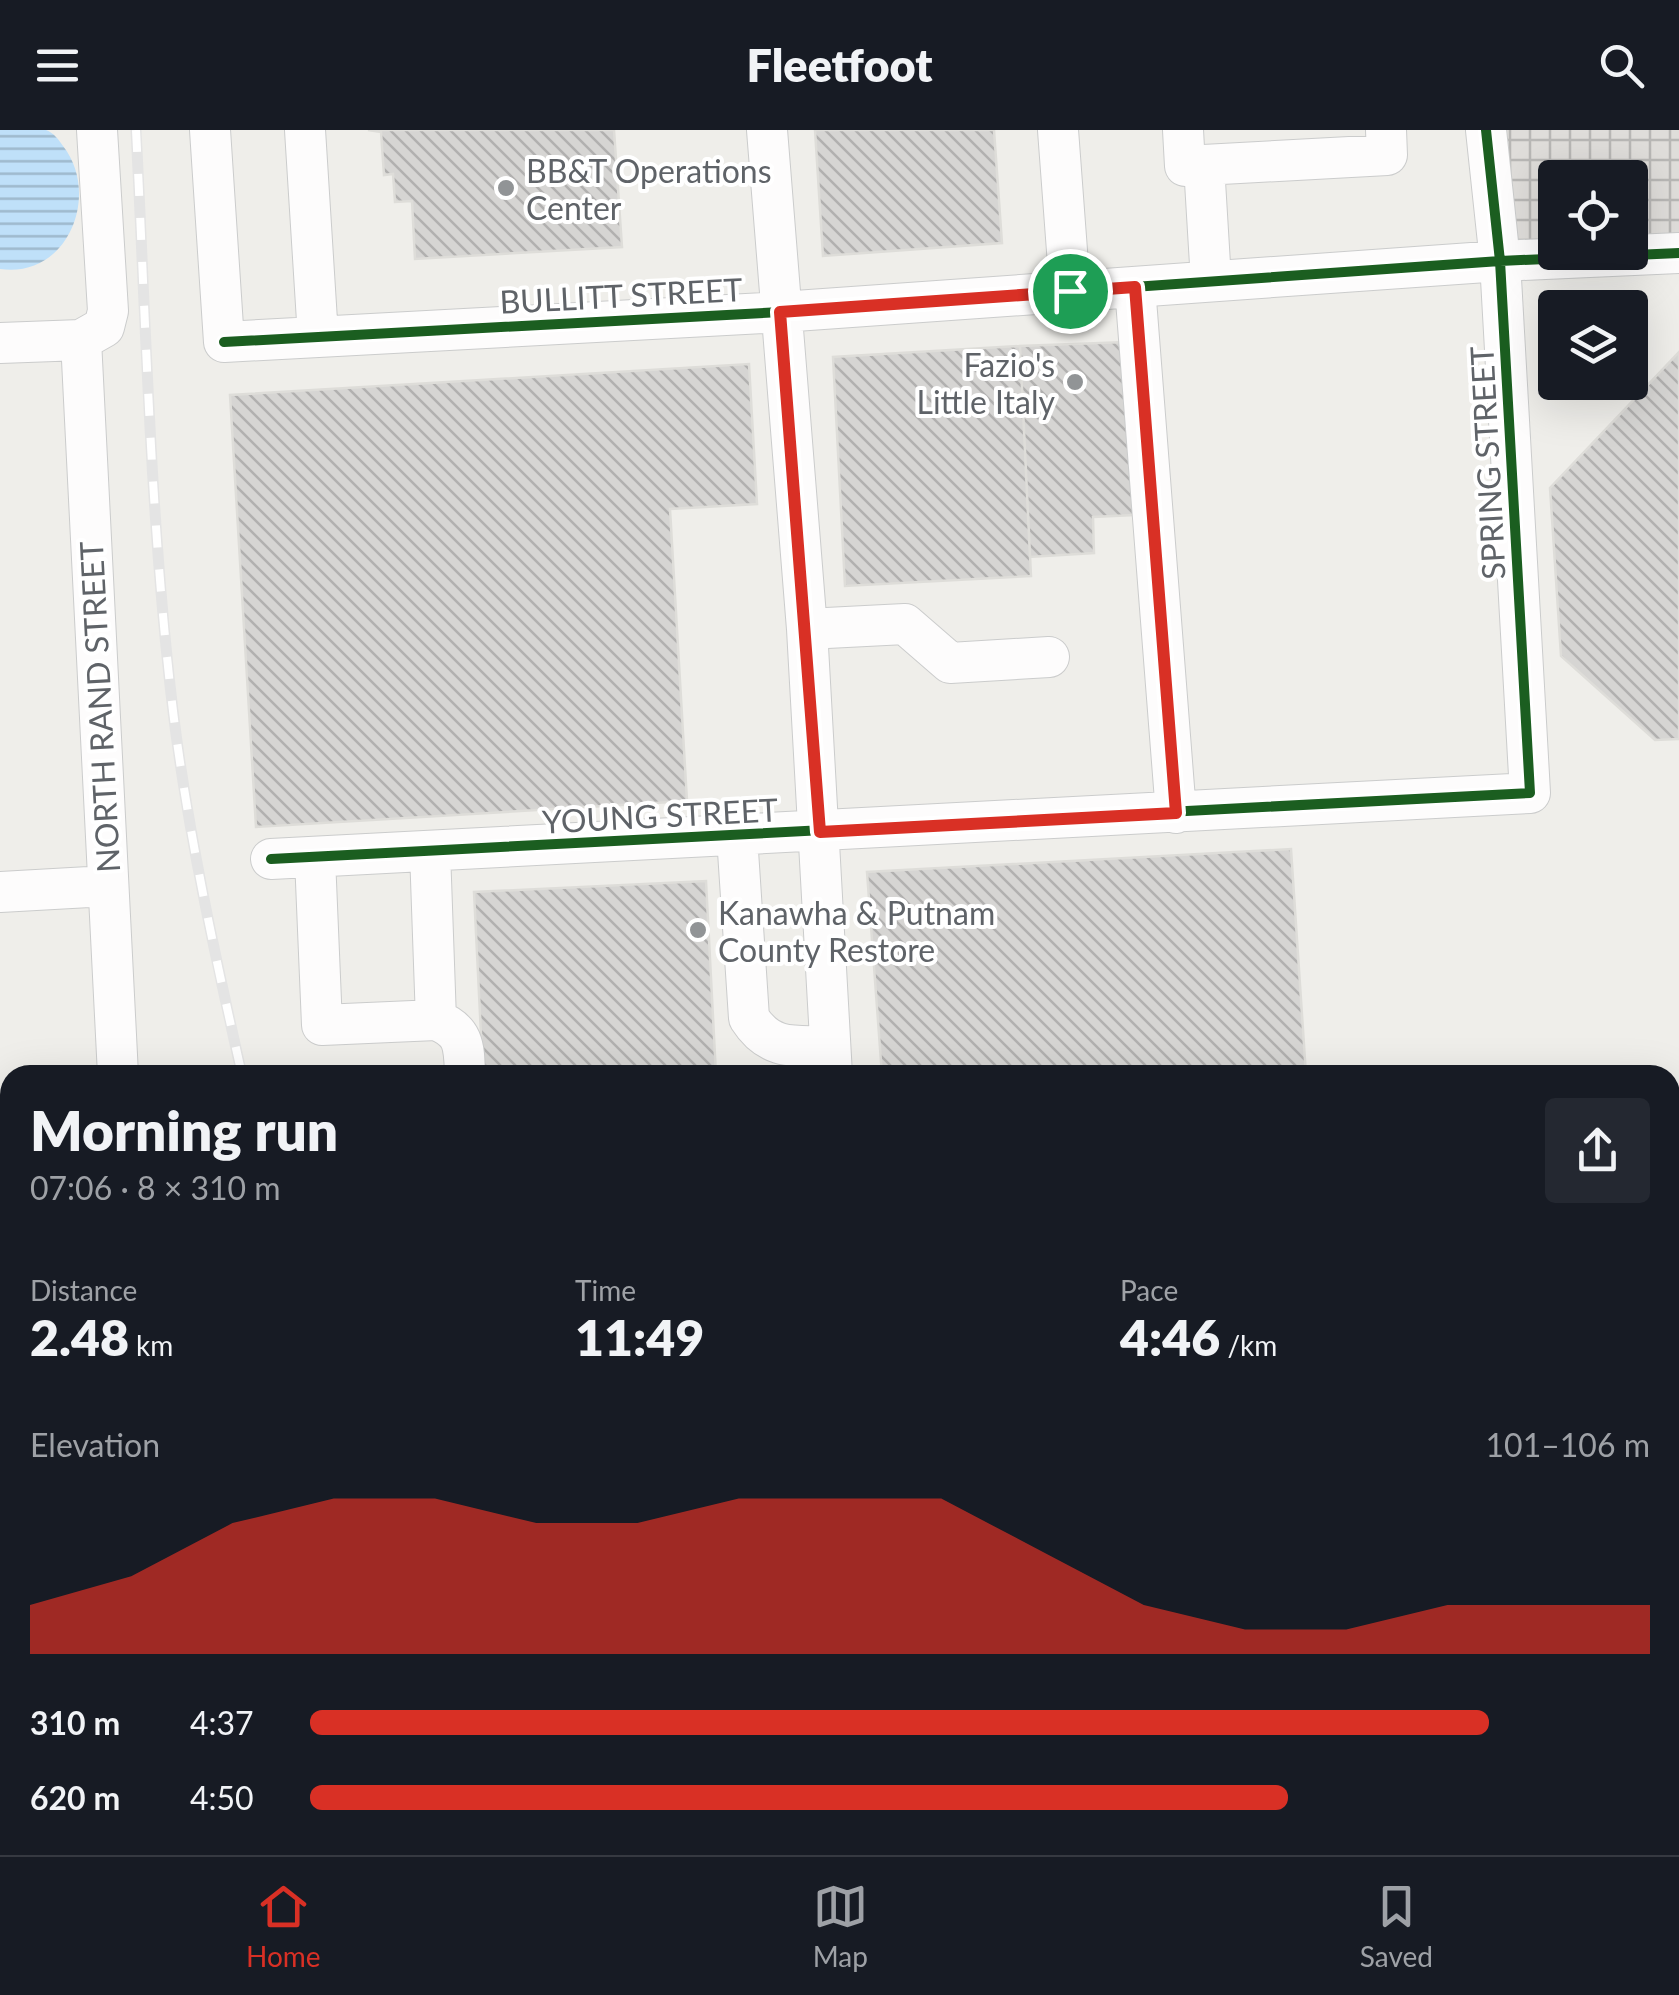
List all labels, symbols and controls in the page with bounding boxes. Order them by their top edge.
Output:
icon: menu [30,38,85,93]
text: Fleetfoot [747,38,932,92]
icon: search [1594,38,1649,93]
place label: BB&T Operations Center [526,151,772,227]
map controls [1538,160,1648,400]
button: locate [1538,160,1648,270]
marker: BB&T Operations Center [495,177,517,199]
pin [1028,249,1113,334]
icon: arrive [1043,264,1098,319]
street label: BULLITT STREET [499,269,744,321]
button: layers [1538,290,1648,400]
place label: Fazio's Little Italy [916,345,1056,421]
street label: SPRING STREET [1461,345,1513,581]
marker: Fazio's Little Italy [1064,371,1086,393]
street label: NORTH RAND STREET [71,540,127,874]
street label: YOUNG STREET [541,789,779,841]
place label: Kanawha & Putnam County Restore [718,893,995,969]
marker: Kanawha & Putnam County Restore [687,919,709,941]
text: Morning run [30,1097,338,1163]
button: share [1545,1098,1650,1203]
text: 07:06 · 8 × 310 m [30,1168,281,1207]
text: Distance [30,1273,137,1307]
text: Time [575,1273,636,1307]
text: Pace [1120,1273,1178,1307]
text: 2.48 [30,1307,129,1367]
text: 11:49 [575,1307,704,1367]
text: 4:46 [1120,1307,1220,1367]
text: km [129,1328,173,1362]
text: /km [1220,1328,1277,1362]
text: Elevation [30,1425,160,1464]
text: 101–106 m [1486,1425,1650,1464]
text: 310 m [30,1703,120,1742]
text: 4:37 [190,1703,254,1742]
text: 620 m [30,1778,120,1817]
text: 4:50 [190,1778,254,1817]
tab: Home [246,1879,321,1973]
tab: Map [813,1879,868,1973]
tab: Saved [1360,1879,1433,1973]

